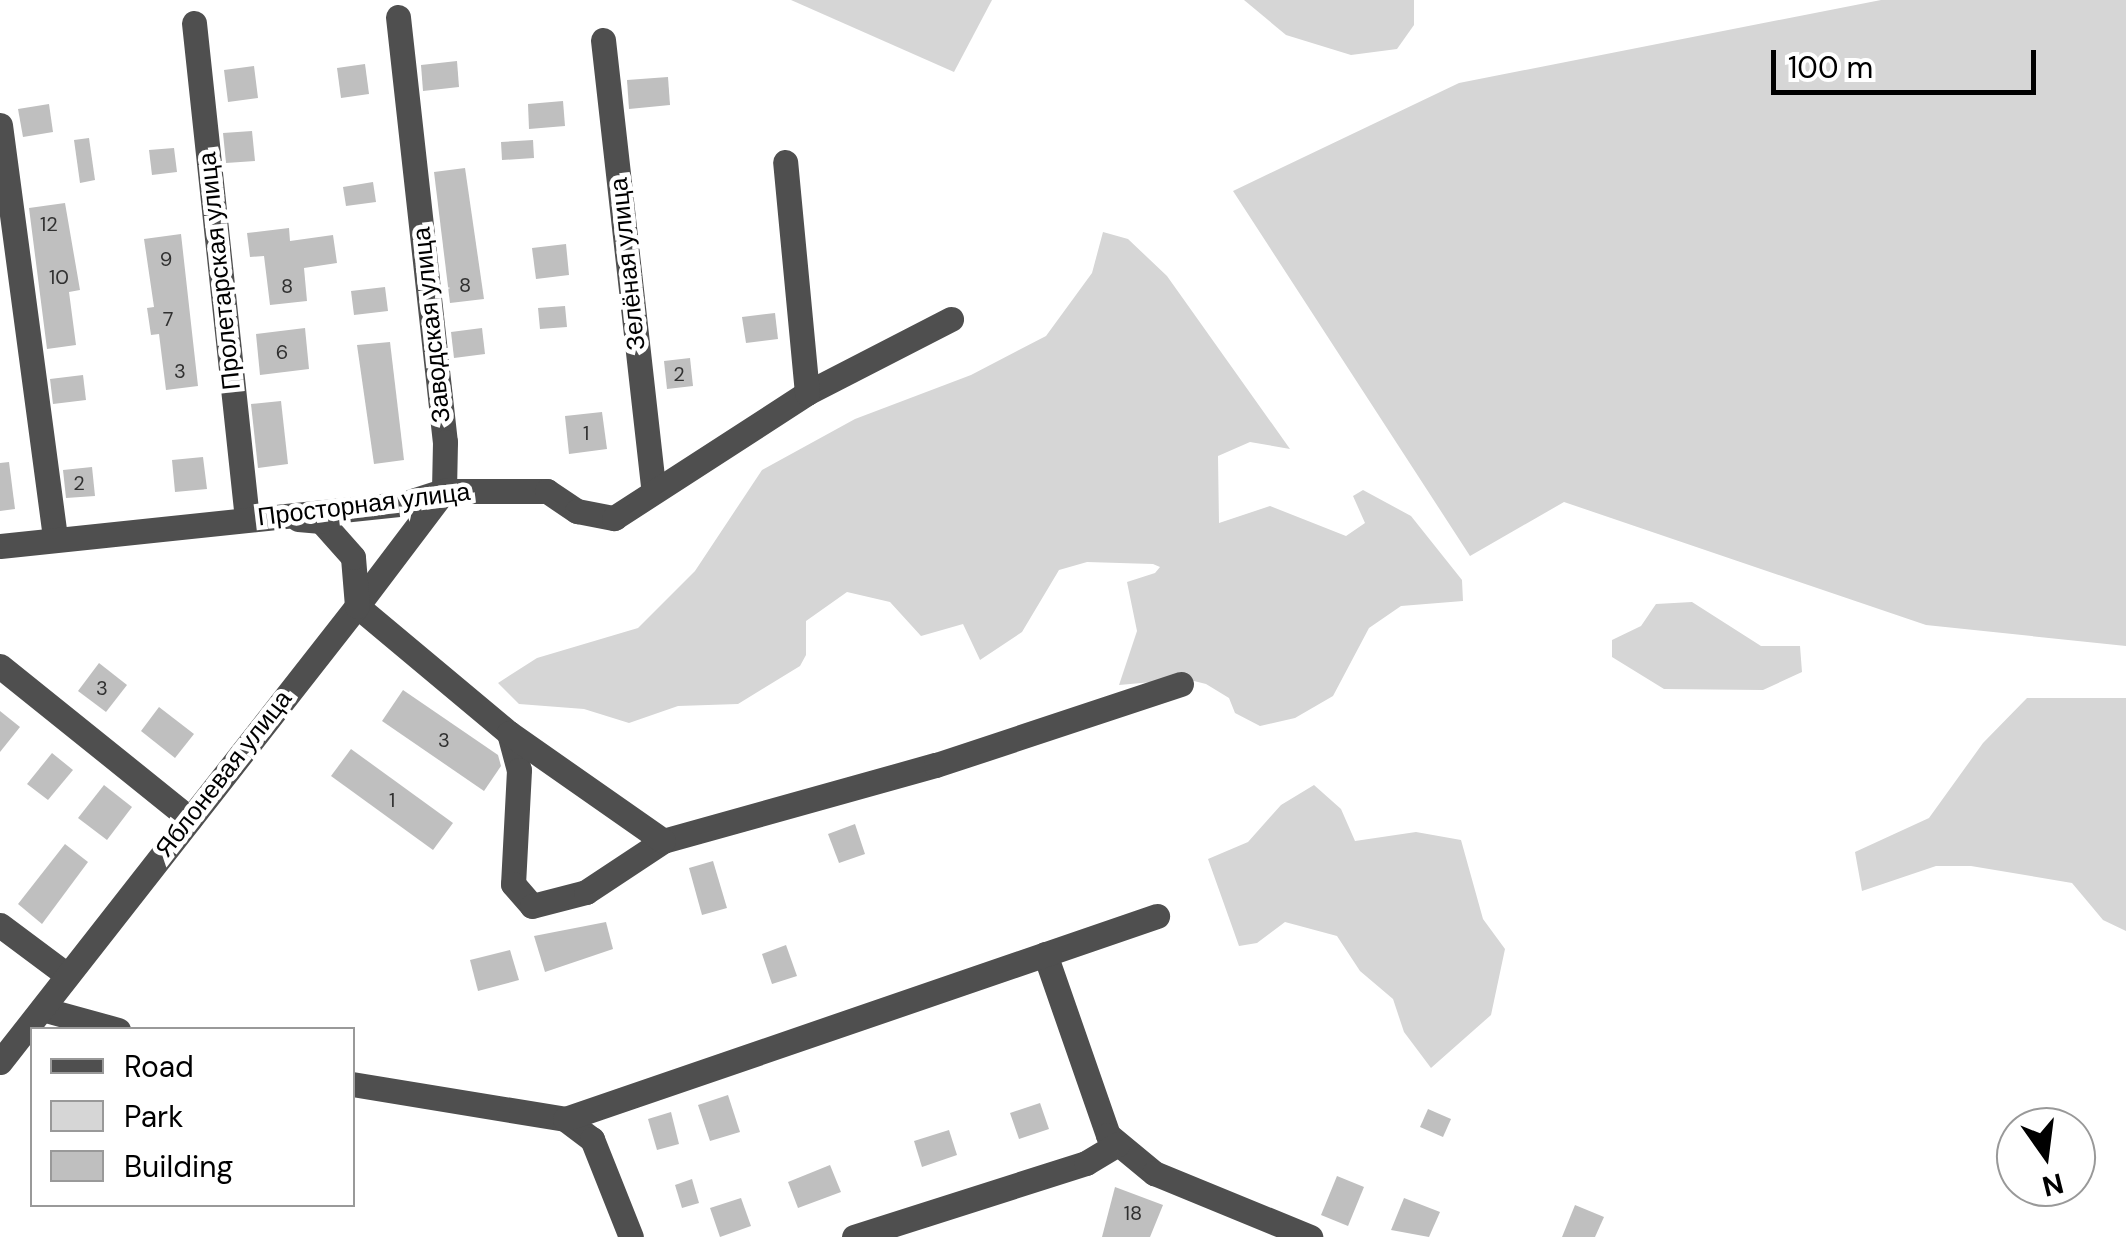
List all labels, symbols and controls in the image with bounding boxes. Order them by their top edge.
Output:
scale bar [1776,30,2041,92]
text: 100 m [1788,48,1873,87]
street label: Пролетарская улица [193,151,247,391]
street label: Зелёная улица [604,176,652,352]
house number: 12 [40,212,58,236]
street label: Заводская улица [407,226,457,424]
house number: 9 [160,247,172,271]
house number: 10 [49,265,69,289]
house number: 8 [459,273,471,297]
house number: 8 [281,274,293,298]
house number: 7 [163,307,173,331]
house number: 6 [276,340,288,364]
house number: 3 [174,359,186,383]
house number: 2 [673,362,685,386]
house number: 1 [583,421,589,445]
house number: 2 [73,471,85,495]
street label: Просторная улица [256,477,472,533]
house number: 3 [96,676,108,700]
street label: Яблоневая улица [150,685,298,863]
house number: 3 [438,728,450,752]
house number: 1 [389,788,395,812]
legend [30,1027,355,1207]
text: Road [124,1047,194,1086]
text: Park [124,1097,183,1136]
north arrow [1996,1107,2096,1207]
text: Building [124,1147,233,1186]
text: N [2039,1164,2067,1205]
house number: 18 [1124,1201,1142,1225]

